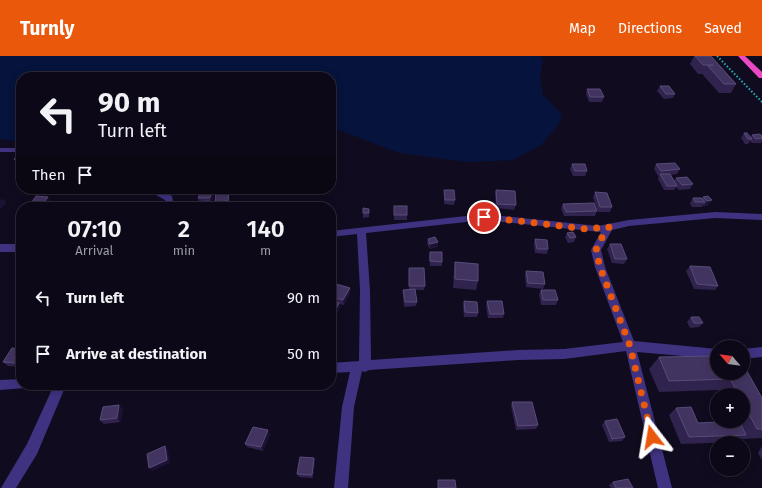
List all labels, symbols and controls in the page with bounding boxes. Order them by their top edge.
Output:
text: Turnly [20,17,74,40]
text: Map [569,20,596,37]
text: Directions [618,20,682,37]
text: Saved [704,20,742,37]
text: 90 m [98,86,160,119]
icon: left [32,88,84,140]
text: Turn left [98,120,167,142]
icon: arrive [74,164,96,186]
text: Then [32,166,66,184]
pin [467,200,501,234]
icon: arrive [473,206,495,228]
text: 07:10 [67,215,122,243]
text: 2 [178,215,190,243]
text: 140 [247,215,285,243]
text: Arrival [75,243,113,258]
text: min [173,243,195,258]
text: m [260,243,271,258]
icon: left [32,287,54,309]
text: Turn left [66,289,124,307]
text: 90 m [287,289,320,307]
north arrow [710,340,750,380]
map controls [710,340,750,476]
icon: arrive [32,343,54,365]
text: Arrive at destination [66,345,207,363]
text: 50 m [287,345,320,363]
button: + [710,388,750,428]
position arrow [631,416,673,458]
button: − [710,436,750,476]

